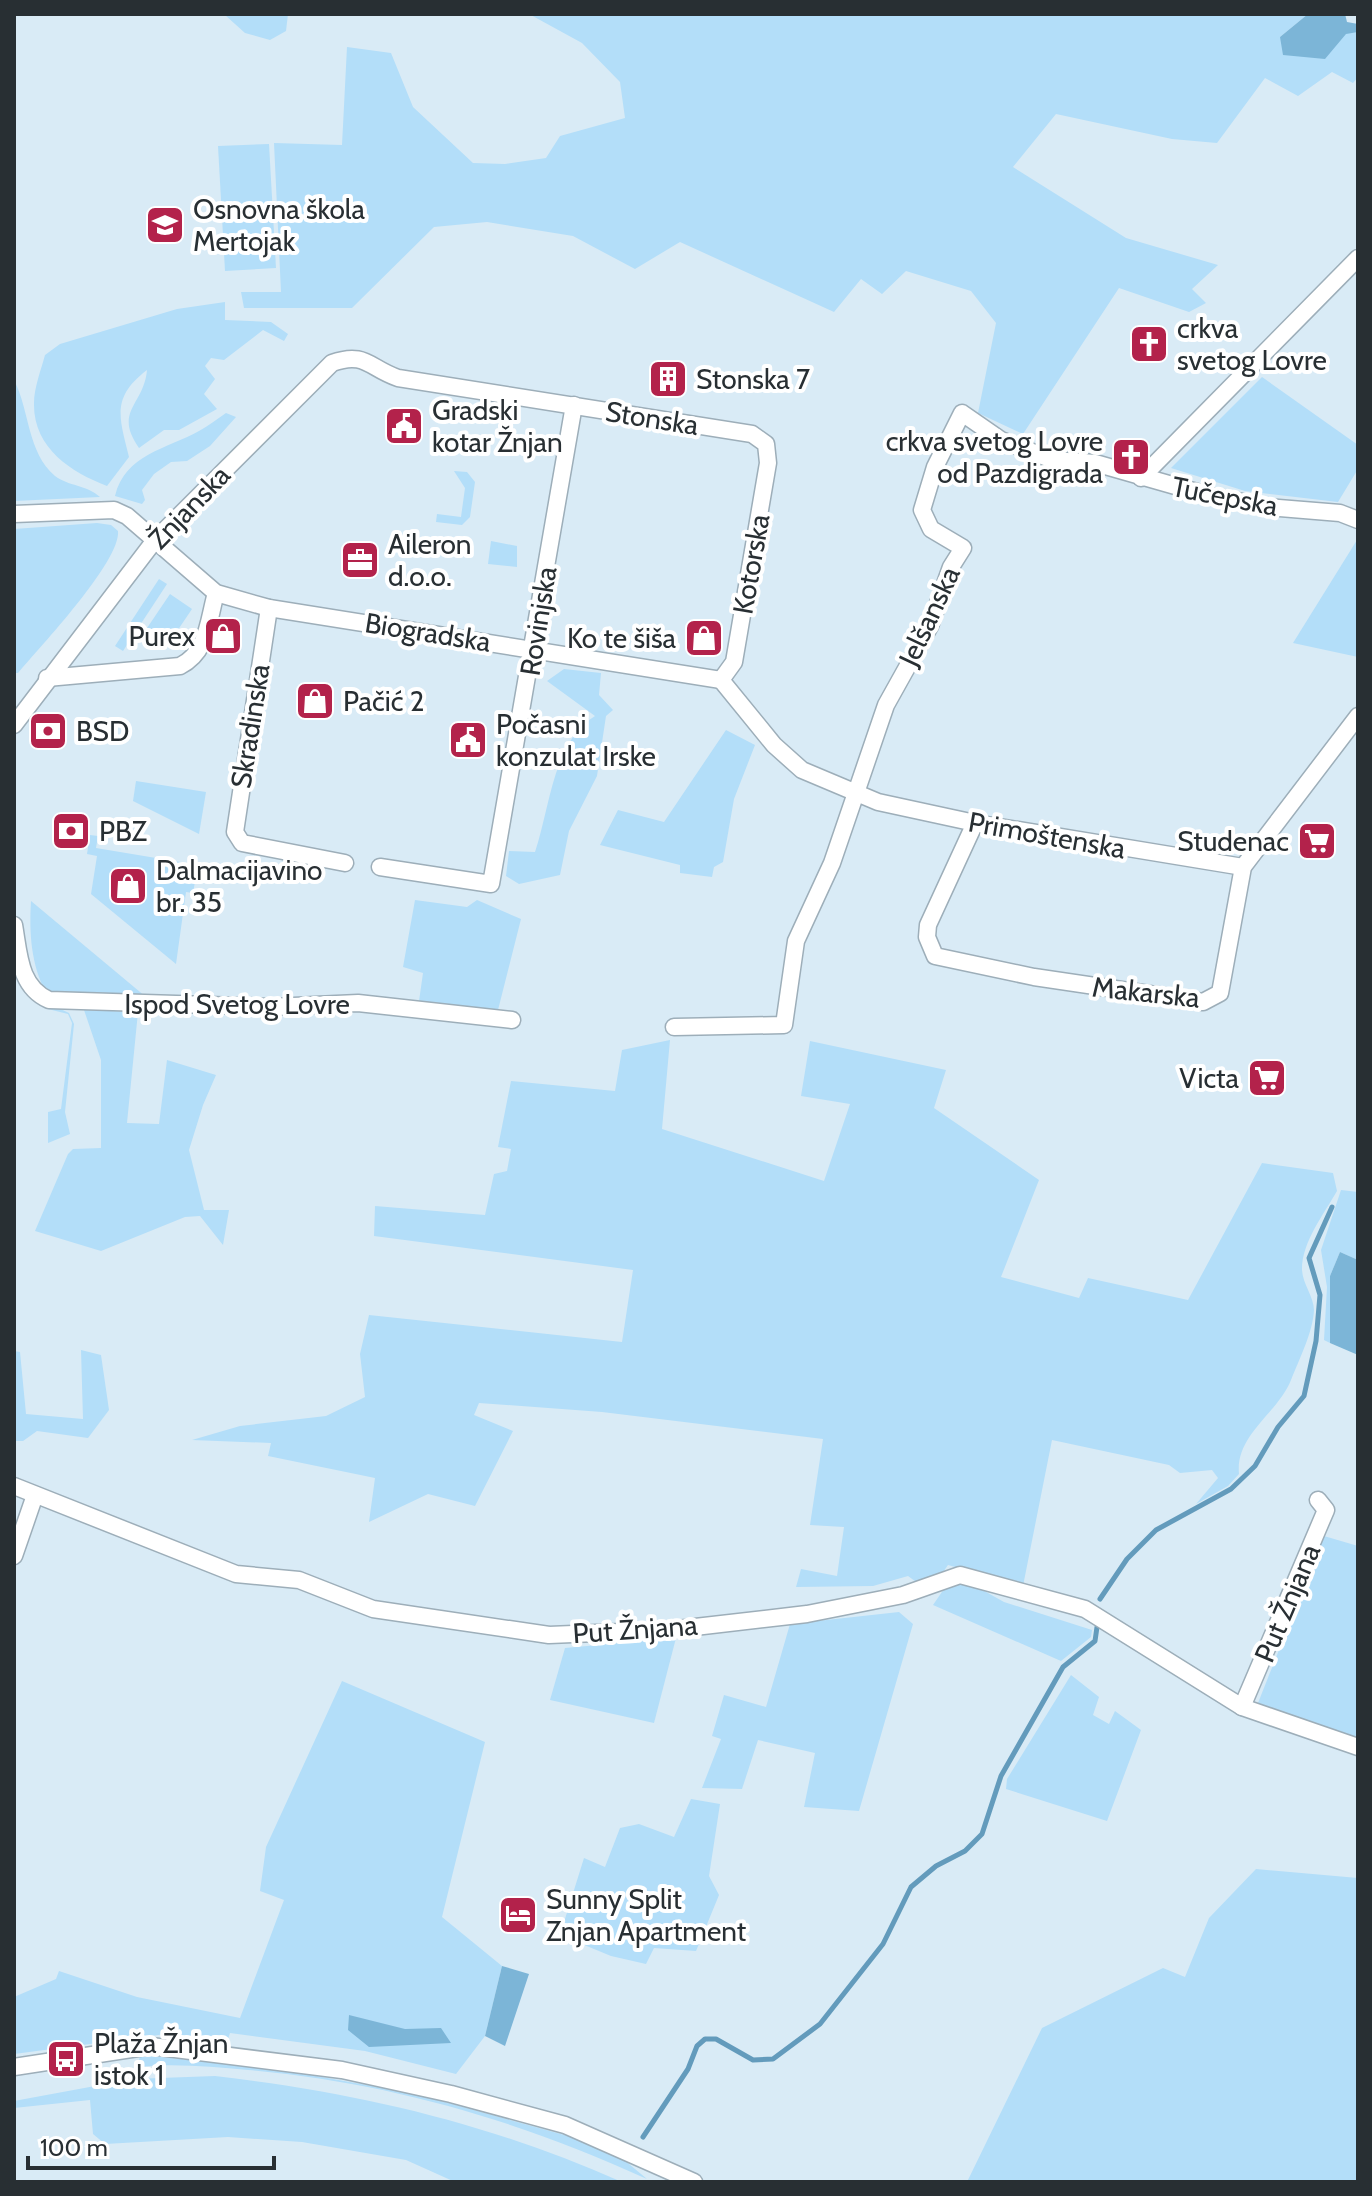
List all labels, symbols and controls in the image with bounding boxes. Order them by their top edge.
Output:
place label: Osnovna škola Mertojak [193,192,365,258]
school or university icon: Osnovna škola Mertojak [144,204,186,246]
place label: crkva svetog Lovre [1177,311,1327,377]
church icon: crkva svetog Lovre [1128,323,1170,365]
building icon: Stonska 7 [647,358,689,400]
place label: Stonska 7 [696,362,810,396]
place label: Gradski kotar Žnjan [432,393,563,459]
street label: Stonska [603,394,702,442]
public building icon: Gradski kotar Žnjan [383,405,425,447]
place label: crkva svetog Lovre od Pazdigrada [886,424,1104,490]
church icon: crkva svetog Lovre od Pazdigrada [1110,436,1152,478]
street label: Žnjanska [141,458,237,556]
street label: Tučepska [1169,469,1281,523]
street label: Kotorska [725,511,777,617]
place label: Aileron d.o.o. [388,527,472,593]
office icon: Aileron d.o.o. [339,539,381,581]
street label: Jelšanska [891,560,967,672]
street label: Rovinjska [513,563,563,678]
street label: Biogradska [363,605,494,659]
shop icon: Purex [202,615,244,657]
shop icon: Ko te šiša [683,617,725,659]
place label: Purex [129,619,195,653]
place label: Ko te šiša [567,621,677,655]
street label: Skradinska [223,661,277,791]
shop icon: Pačić 2 [294,680,336,722]
place label: Pačić 2 [343,684,424,718]
place label: Počasni konzulat Irske [496,707,656,773]
bank icon: BSD [27,710,69,752]
place label: BSD [76,714,129,748]
public building icon: Počasni konzulat Irske [447,719,489,761]
street label: Primoštenska [966,804,1129,866]
bank icon: PBZ [50,810,92,852]
place label: PBZ [99,814,148,848]
supermarket icon: Studenac [1296,820,1338,862]
place label: Studenac [1177,824,1289,858]
place label: Dalmacijavino br. 35 [156,853,322,919]
shop icon: Dalmacijavino br. 35 [107,865,149,907]
street label: Makarska [1090,969,1202,1015]
street label: Ispod Svetog Lovre [124,987,350,1021]
supermarket icon: Victa [1246,1057,1288,1099]
place label: Victa [1179,1061,1240,1095]
street label: Put Žnjana [1247,1538,1327,1667]
street label: Put Žnjana [571,1608,699,1650]
place label: Sunny Split Znjan Apartment [546,1882,746,1948]
hotel icon: Sunny Split Znjan Apartment [497,1894,539,1936]
place label: Plaža Žnjan istok 1 [94,2026,228,2092]
bus stop icon: Plaža Žnjan istok 1 [45,2038,87,2080]
scale bar [28,2120,274,2170]
text: 100 m [40,2133,108,2162]

